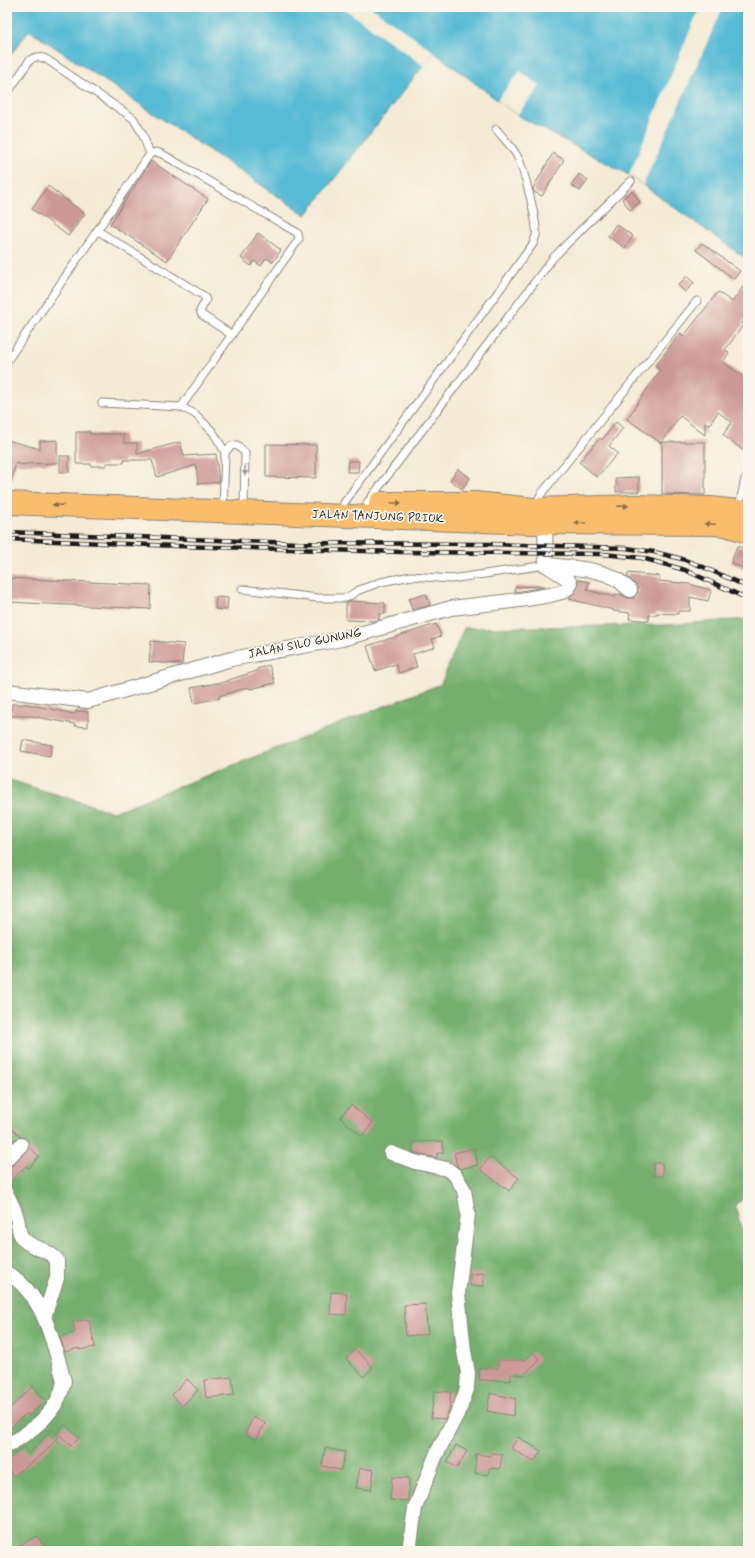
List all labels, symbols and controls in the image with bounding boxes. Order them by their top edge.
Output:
one-way arrow [242,464,248,477]
one-way arrow [390,500,403,506]
one-way arrow [51,502,64,508]
one-way arrow [617,503,630,509]
street label: JALAN TANJUNG PRIOK [312,507,444,527]
one-way arrow [573,520,586,526]
one-way arrow [703,521,716,527]
street label: JALAN SILO GUNUNG [247,625,363,663]

